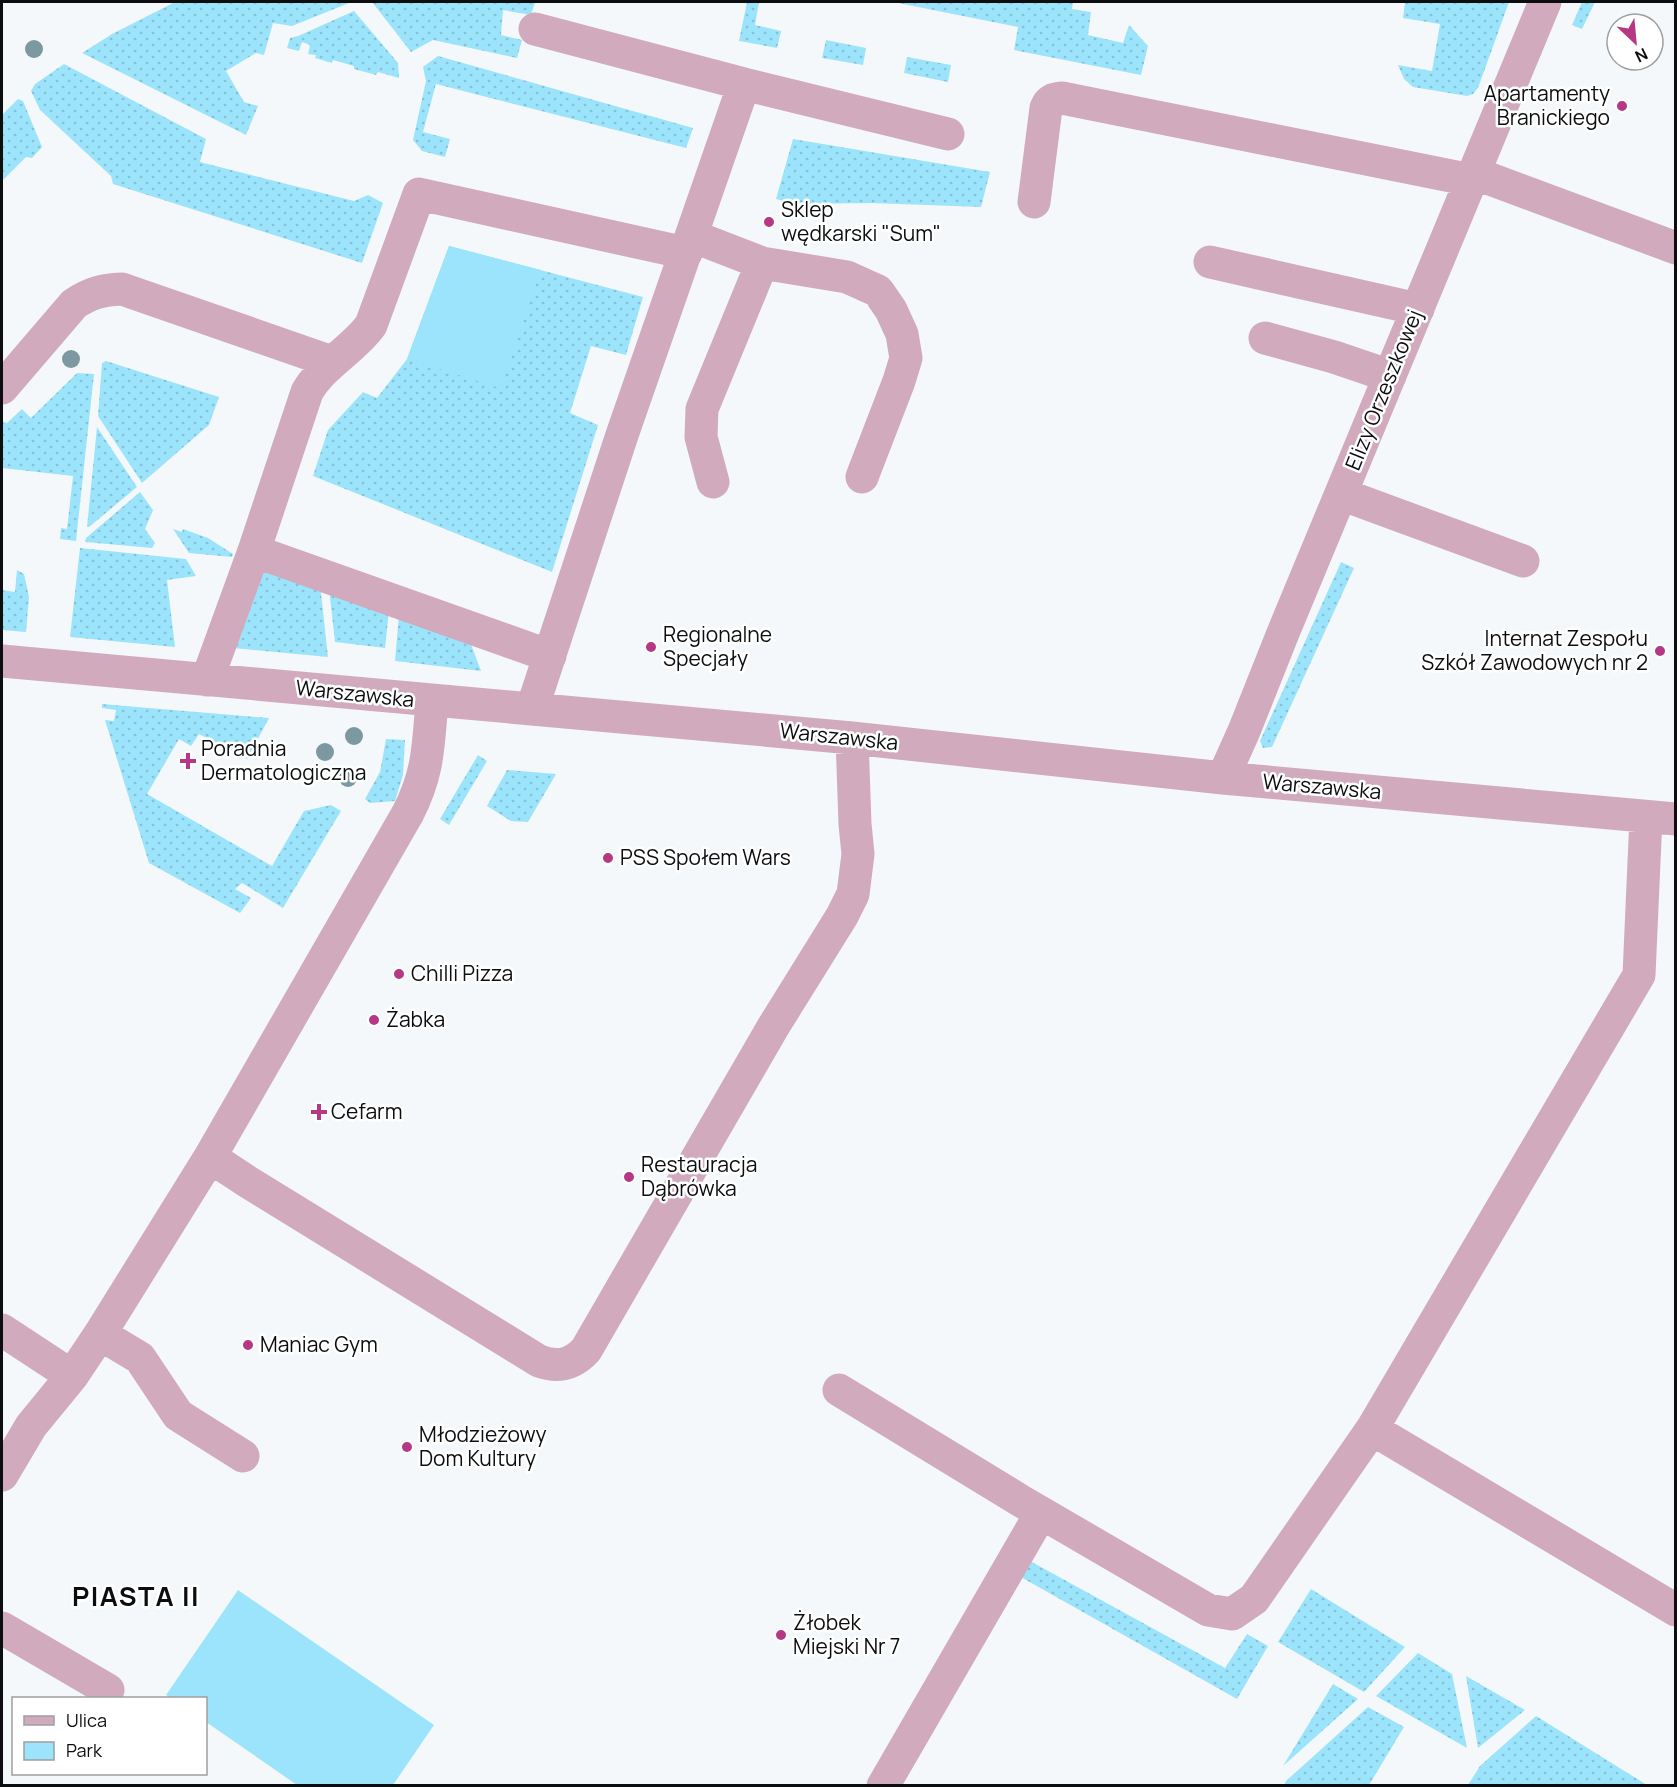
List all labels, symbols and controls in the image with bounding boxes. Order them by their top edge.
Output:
north arrow [1605,12,1665,72]
text: N [1632,43,1652,68]
place label: Apartamenty Branickiego [1484,79,1610,131]
marker: Apartamenty Branickiego [1615,99,1629,113]
place label: Sklep wędkarski "Sum" [781,195,941,247]
marker: Sklep wędkarski "Sum" [762,215,776,229]
street label: Elizy Orzeszkowej [1338,305,1428,474]
place label: Regionalne Specjały [663,620,772,672]
place label: Internat Zespołu Szkół Zawodowych nr 2 [1421,624,1648,676]
marker: Regionalne Specjały [644,640,658,654]
marker: Internat Zespołu Szkół Zawodowych nr 2 [1653,644,1667,658]
street label: Warszawska [294,673,416,713]
street label: Warszawska [778,716,900,756]
place label: Poradnia Dermatologiczna [201,734,366,786]
marker: Poradnia Dermatologiczna [179,752,197,770]
street label: Warszawska [1262,767,1383,805]
place label: PSS Społem Wars [620,843,791,871]
marker: PSS Społem Wars [601,851,615,865]
place label: Chilli Pizza [411,959,513,987]
marker: Chilli Pizza [392,967,406,981]
place label: Żabka [386,1005,445,1033]
marker: Żabka [367,1013,381,1027]
place label: Cefarm [331,1097,402,1125]
marker: Cefarm [312,1105,326,1119]
place label: Restauracja Dąbrówka [641,1150,757,1202]
marker: Restauracja Dąbrówka [622,1170,636,1184]
place label: Maniac Gym [260,1330,378,1358]
marker: Maniac Gym [241,1338,255,1352]
place label: Młodzieżowy Dom Kultury [419,1420,547,1472]
marker: Młodzieżowy Dom Kultury [400,1440,414,1454]
district label: PIASTA II [72,1577,200,1614]
place label: Żłobek Miejski Nr 7 [793,1608,900,1660]
marker: Żłobek Miejski Nr 7 [774,1628,788,1642]
legend [12,1697,207,1775]
text: Ulica [66,1708,107,1732]
text: Park [66,1738,103,1762]

